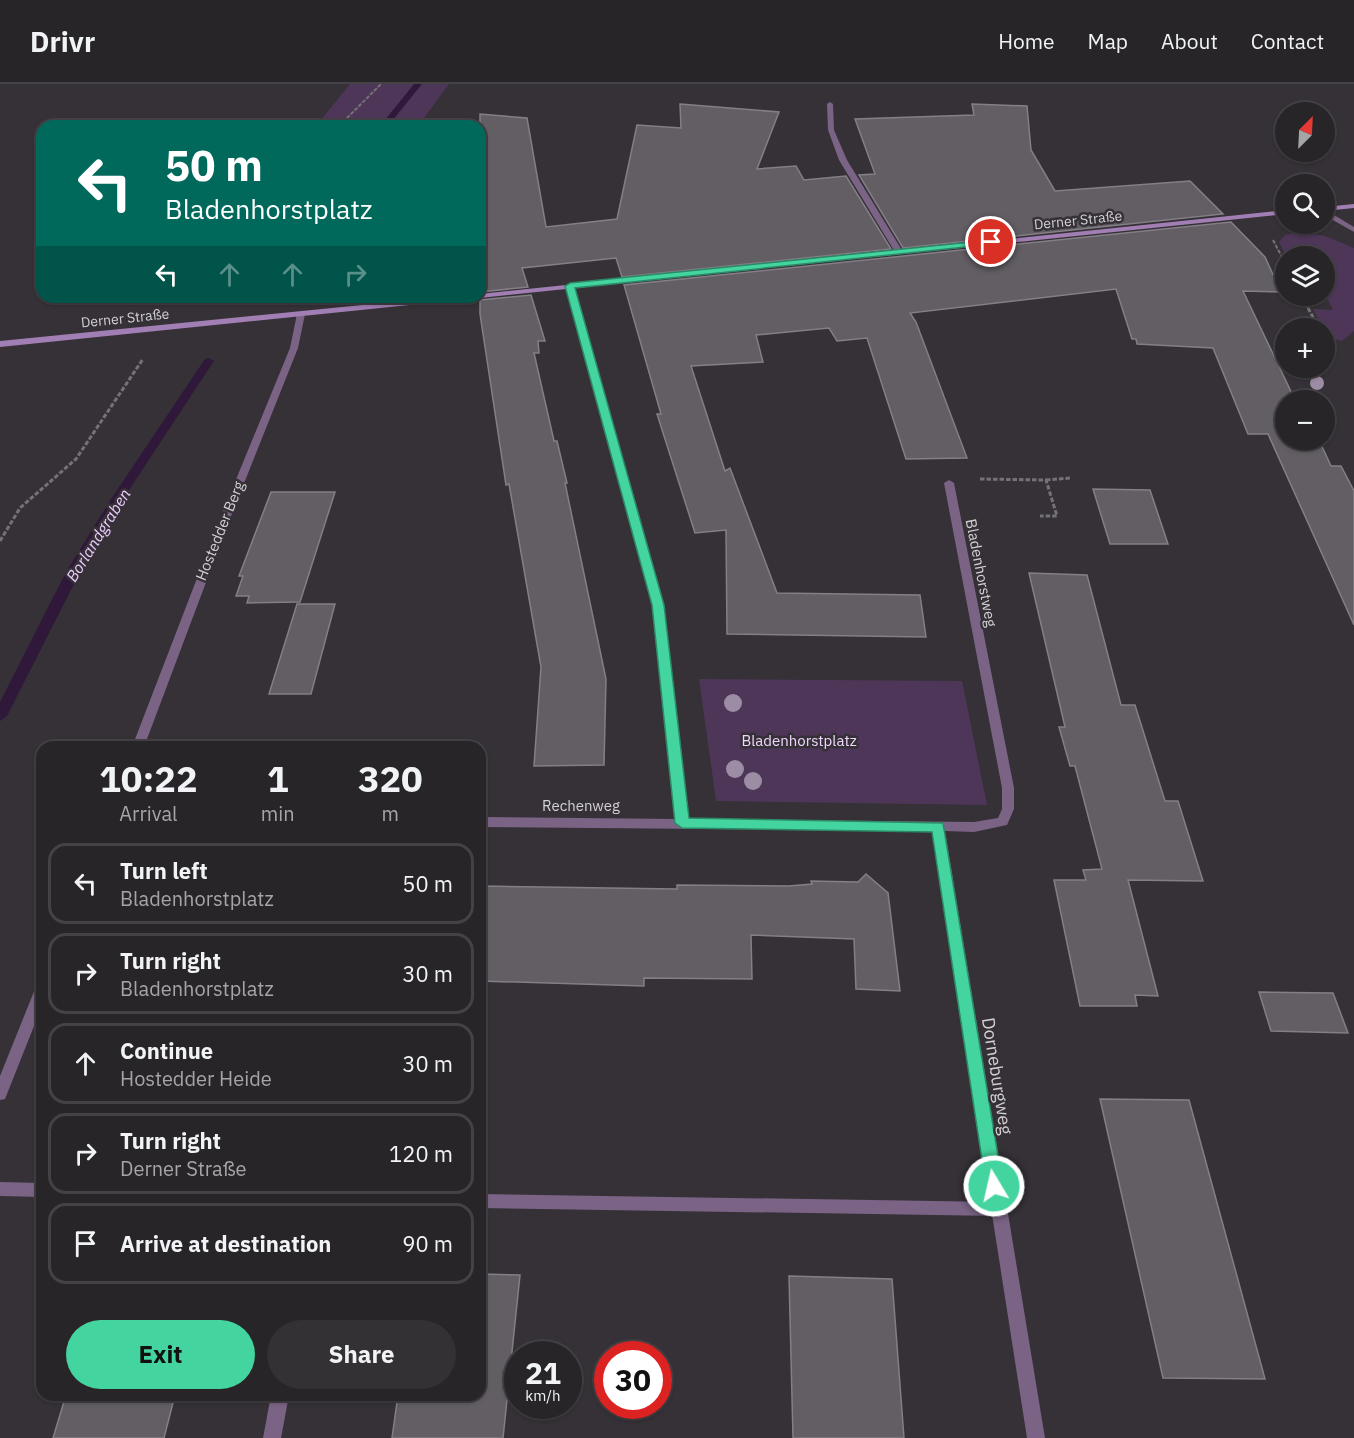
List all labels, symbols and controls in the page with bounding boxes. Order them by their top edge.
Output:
text: Drivr [30,23,95,60]
text: Home [998,27,1055,55]
text: Map [1088,27,1128,55]
text: About [1161,27,1218,55]
text: Contact [1251,27,1324,55]
north arrow [1275,102,1335,162]
map controls [1275,102,1335,450]
text: 50 m [165,138,263,193]
icon: left [66,144,144,222]
button: search [1275,174,1335,234]
text: Bladenhorstplatz [165,191,372,226]
street label: Derner Straße [1033,206,1123,234]
pin [965,216,1016,267]
icon: arrive [974,225,1007,258]
button: layers [1275,246,1335,306]
icon: left [150,258,183,291]
icon: ahead [213,258,246,291]
icon: ahead [276,258,309,291]
icon: right [339,258,372,291]
street label: Derner Straße [80,304,170,332]
button: + [1275,318,1335,378]
button: − [1275,390,1335,450]
street label: Hostedder Berg [191,478,248,583]
water label: Borlandgraben [61,485,135,585]
street label: Bladenhorstweg [962,517,1001,629]
park label: Bladenhorstplatz [741,731,857,750]
text: 10:22 [99,755,198,802]
text: 1 [267,755,289,802]
text: 320 [358,755,423,802]
street label: Rechenweg [542,796,620,815]
text: Arrival [119,800,178,827]
text: min [261,800,295,827]
text: m [382,800,399,827]
text: Turn left [120,856,208,885]
icon: left [69,867,102,900]
text: 50 m [402,869,453,898]
text: Bladenhorstplatz [120,885,274,912]
text: Turn right [120,946,221,975]
icon: right [69,957,102,990]
text: 30 m [402,959,453,988]
text: Bladenhorstplatz [120,975,274,1002]
street label: Dorneburgweg [977,1016,1018,1137]
text: Continue [120,1036,213,1065]
icon: ahead [69,1047,102,1080]
text: 30 m [402,1049,453,1078]
text: Hostedder Heide [120,1065,272,1092]
text: Turn right [120,1126,221,1155]
icon: right [69,1137,102,1170]
text: 120 m [389,1139,453,1168]
position arrow [962,1154,1026,1218]
text: Derner Straße [120,1155,247,1182]
icon: arrive [69,1227,102,1260]
text: Arrive at destination [120,1229,331,1258]
text: 90 m [402,1229,453,1258]
button: Exit [66,1320,255,1389]
button: Share [267,1320,456,1389]
speed limit sign: 30 [594,1341,672,1419]
text: 21 [525,1353,561,1392]
text: km/h [525,1386,561,1405]

